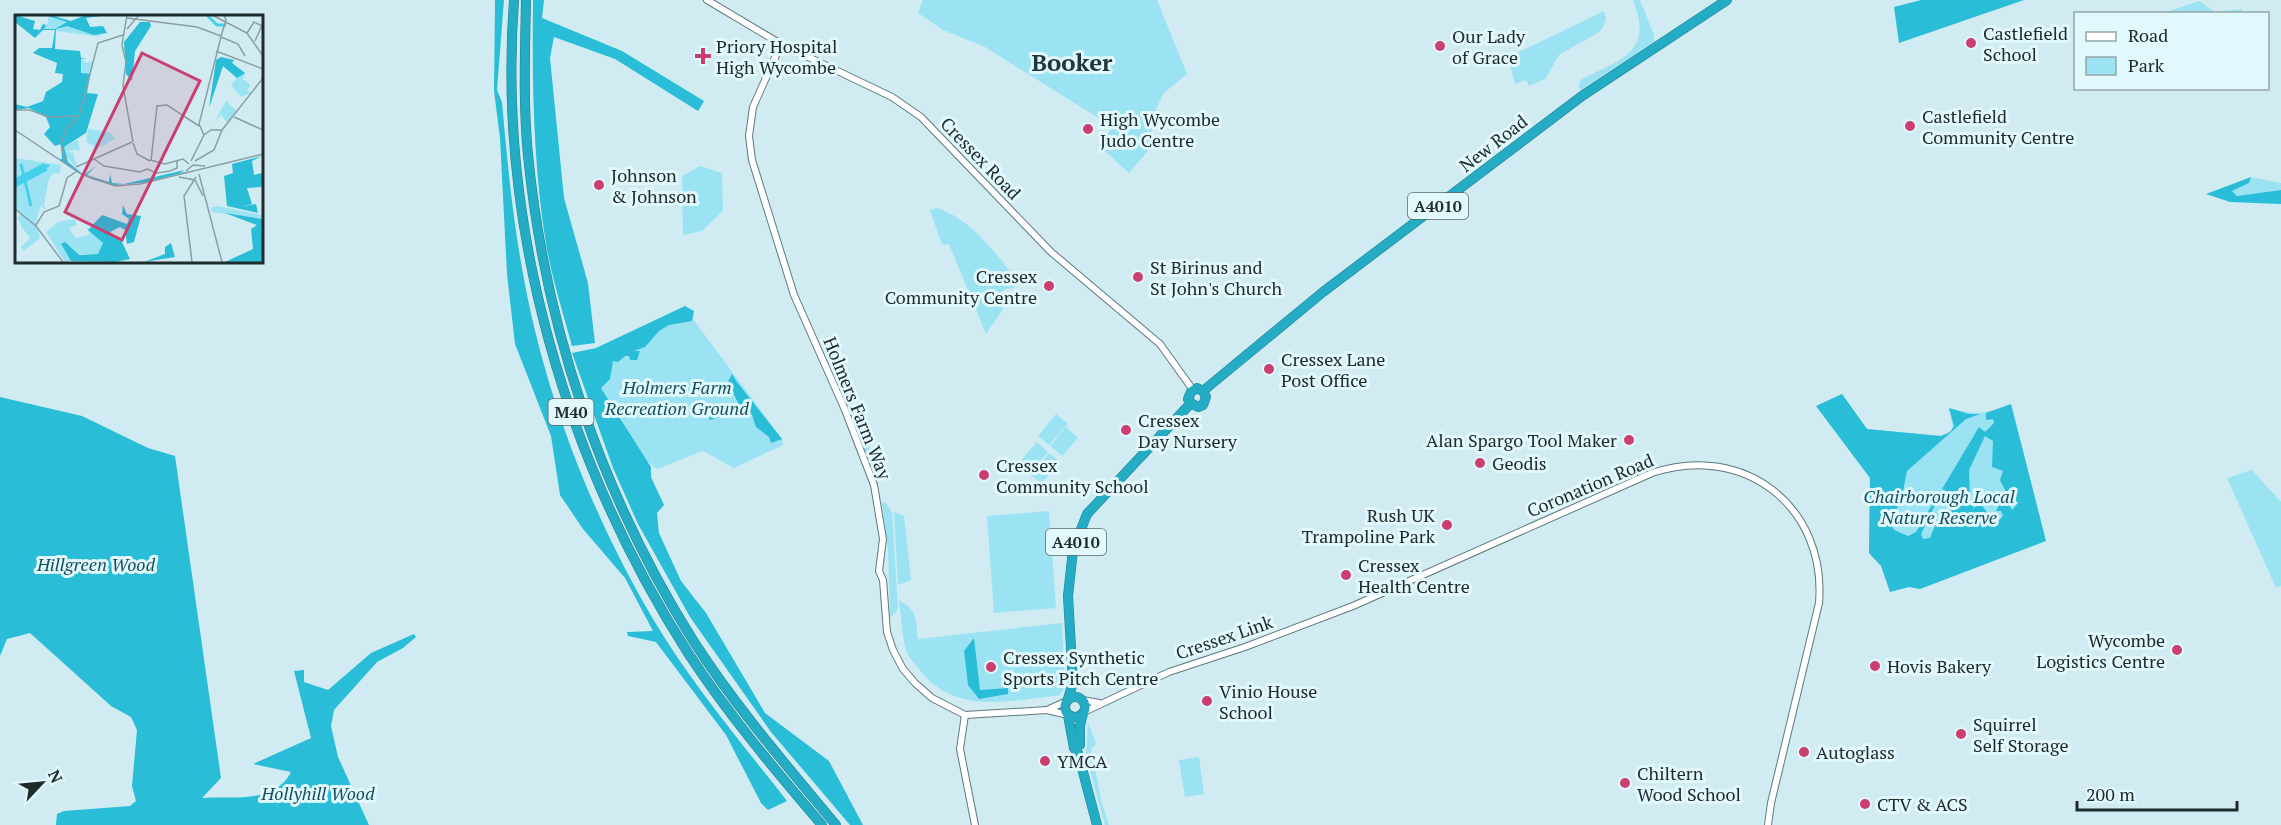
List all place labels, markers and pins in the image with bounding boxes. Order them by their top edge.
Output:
place label: Castlefield School [1983,21,2068,66]
place label: Our Lady of Grace [1452,24,1526,69]
place label: Priory Hospital High Wycombe [716,34,837,79]
marker: Castlefield School [1964,36,1978,50]
marker: Our Lady of Grace [1433,39,1447,53]
marker: Priory Hospital High Wycombe [694,47,712,65]
place label: Castlefield Community Centre [1922,104,2074,149]
place label: High Wycombe Judo Centre [1100,107,1220,152]
marker: Castlefield Community Centre [1903,119,1917,133]
marker: High Wycombe Judo Centre [1081,122,1095,136]
place label: Johnson & Johnson [611,163,697,208]
marker: Johnson & Johnson [592,178,606,192]
place label: St Birinus and St John's Church [1150,255,1282,300]
place label: Cressex Community Centre [885,264,1038,309]
marker: St Birinus and St John's Church [1131,270,1145,284]
marker: Cressex Community Centre [1042,279,1056,293]
place label: Cressex Lane Post Office [1281,347,1385,392]
marker: Cressex Lane Post Office [1262,362,1276,376]
place label: Cressex Day Nursery [1138,408,1238,453]
marker: Cressex Day Nursery [1119,423,1133,437]
place label: Alan Spargo Tool Maker [1426,428,1617,452]
marker: Alan Spargo Tool Maker [1622,433,1636,447]
place label: Geodis [1492,451,1547,475]
place label: Cressex Community School [996,453,1149,498]
marker: Geodis [1473,456,1487,470]
marker: Cressex Community School [977,468,991,482]
place label: Rush UK Trampoline Park [1302,503,1436,548]
marker: Rush UK Trampoline Park [1440,518,1454,532]
place label: Cressex Health Centre [1358,553,1470,598]
marker: Cressex Health Centre [1339,568,1353,582]
place label: Wycombe Logistics Centre [2036,628,2165,673]
marker: Wycombe Logistics Centre [2170,643,2184,657]
place label: Cressex Synthetic Sports Pitch Centre [1003,645,1158,690]
place label: Hovis Bakery [1887,654,1992,678]
marker: Hovis Bakery [1868,659,1882,673]
marker: Cressex Synthetic Sports Pitch Centre [984,660,998,674]
place label: Vinio House School [1219,679,1317,724]
marker: Vinio House School [1200,694,1214,708]
place label: Squirrel Self Storage [1973,712,2068,757]
marker: Squirrel Self Storage [1954,727,1968,741]
place label: Autoglass [1816,740,1895,764]
marker: Autoglass [1797,745,1811,759]
place label: YMCA [1057,749,1108,773]
marker: YMCA [1038,754,1052,768]
place label: Chiltern Wood School [1637,761,1741,806]
marker: Chiltern Wood School [1618,776,1632,790]
place label: CTV & ACS [1877,792,1968,816]
marker: CTV & ACS [1858,797,1872,811]

